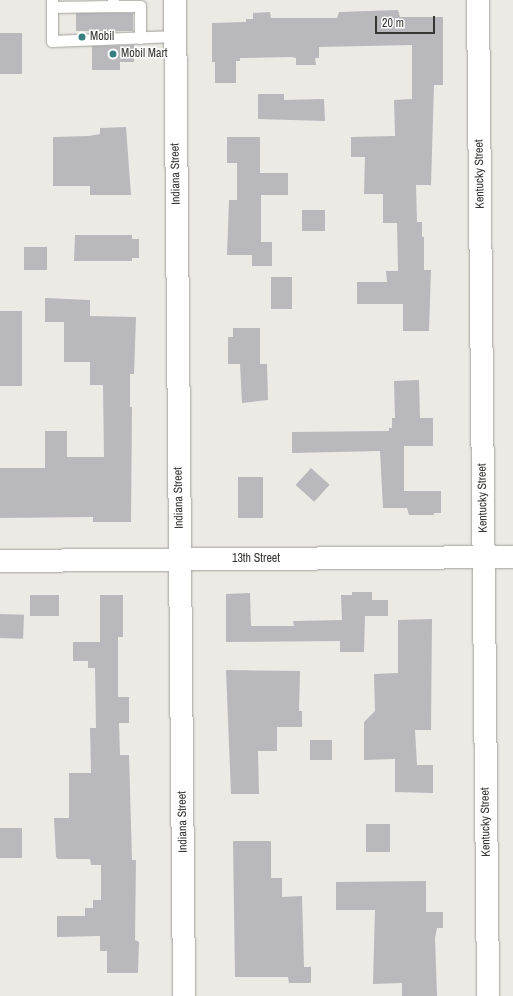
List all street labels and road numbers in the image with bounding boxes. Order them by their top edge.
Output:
street label: Kentucky Street [472,139,488,209]
street label: Indiana Street [168,143,184,205]
street label: Kentucky Street [475,463,491,533]
street label: Indiana Street [171,467,187,529]
street label: 13th Street [232,552,280,566]
street label: Kentucky Street [478,787,494,857]
street label: Indiana Street [175,791,191,853]

